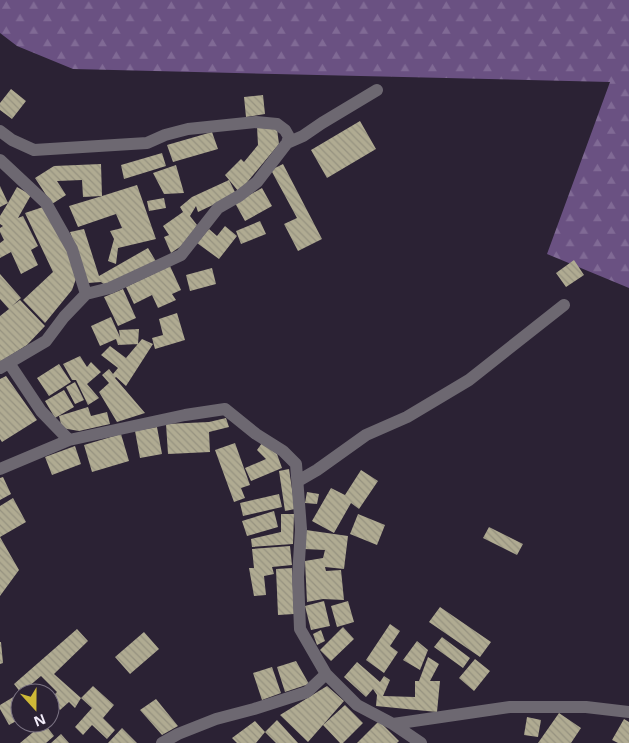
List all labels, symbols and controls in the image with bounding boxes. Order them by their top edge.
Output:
north arrow [10,683,60,733]
text: N [31,710,49,732]

